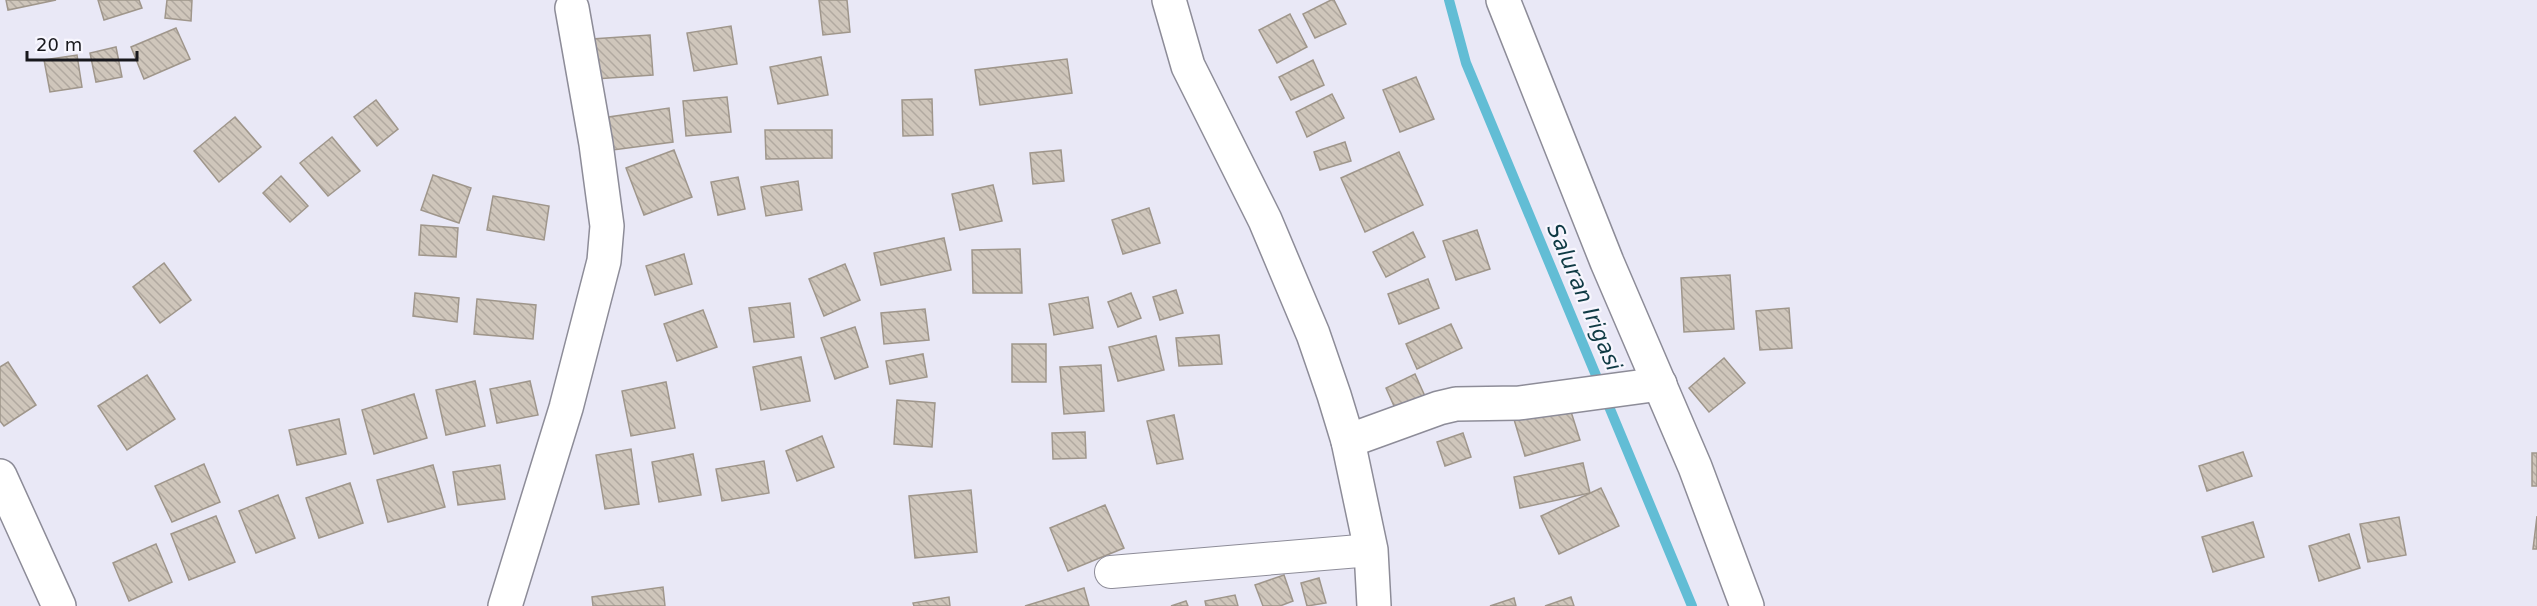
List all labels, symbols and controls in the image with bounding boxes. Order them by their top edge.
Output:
scale bar [27,24,136,62]
text: 20 m [36,34,82,55]
water label: Saluran Irigasi [1542,220,1627,375]

